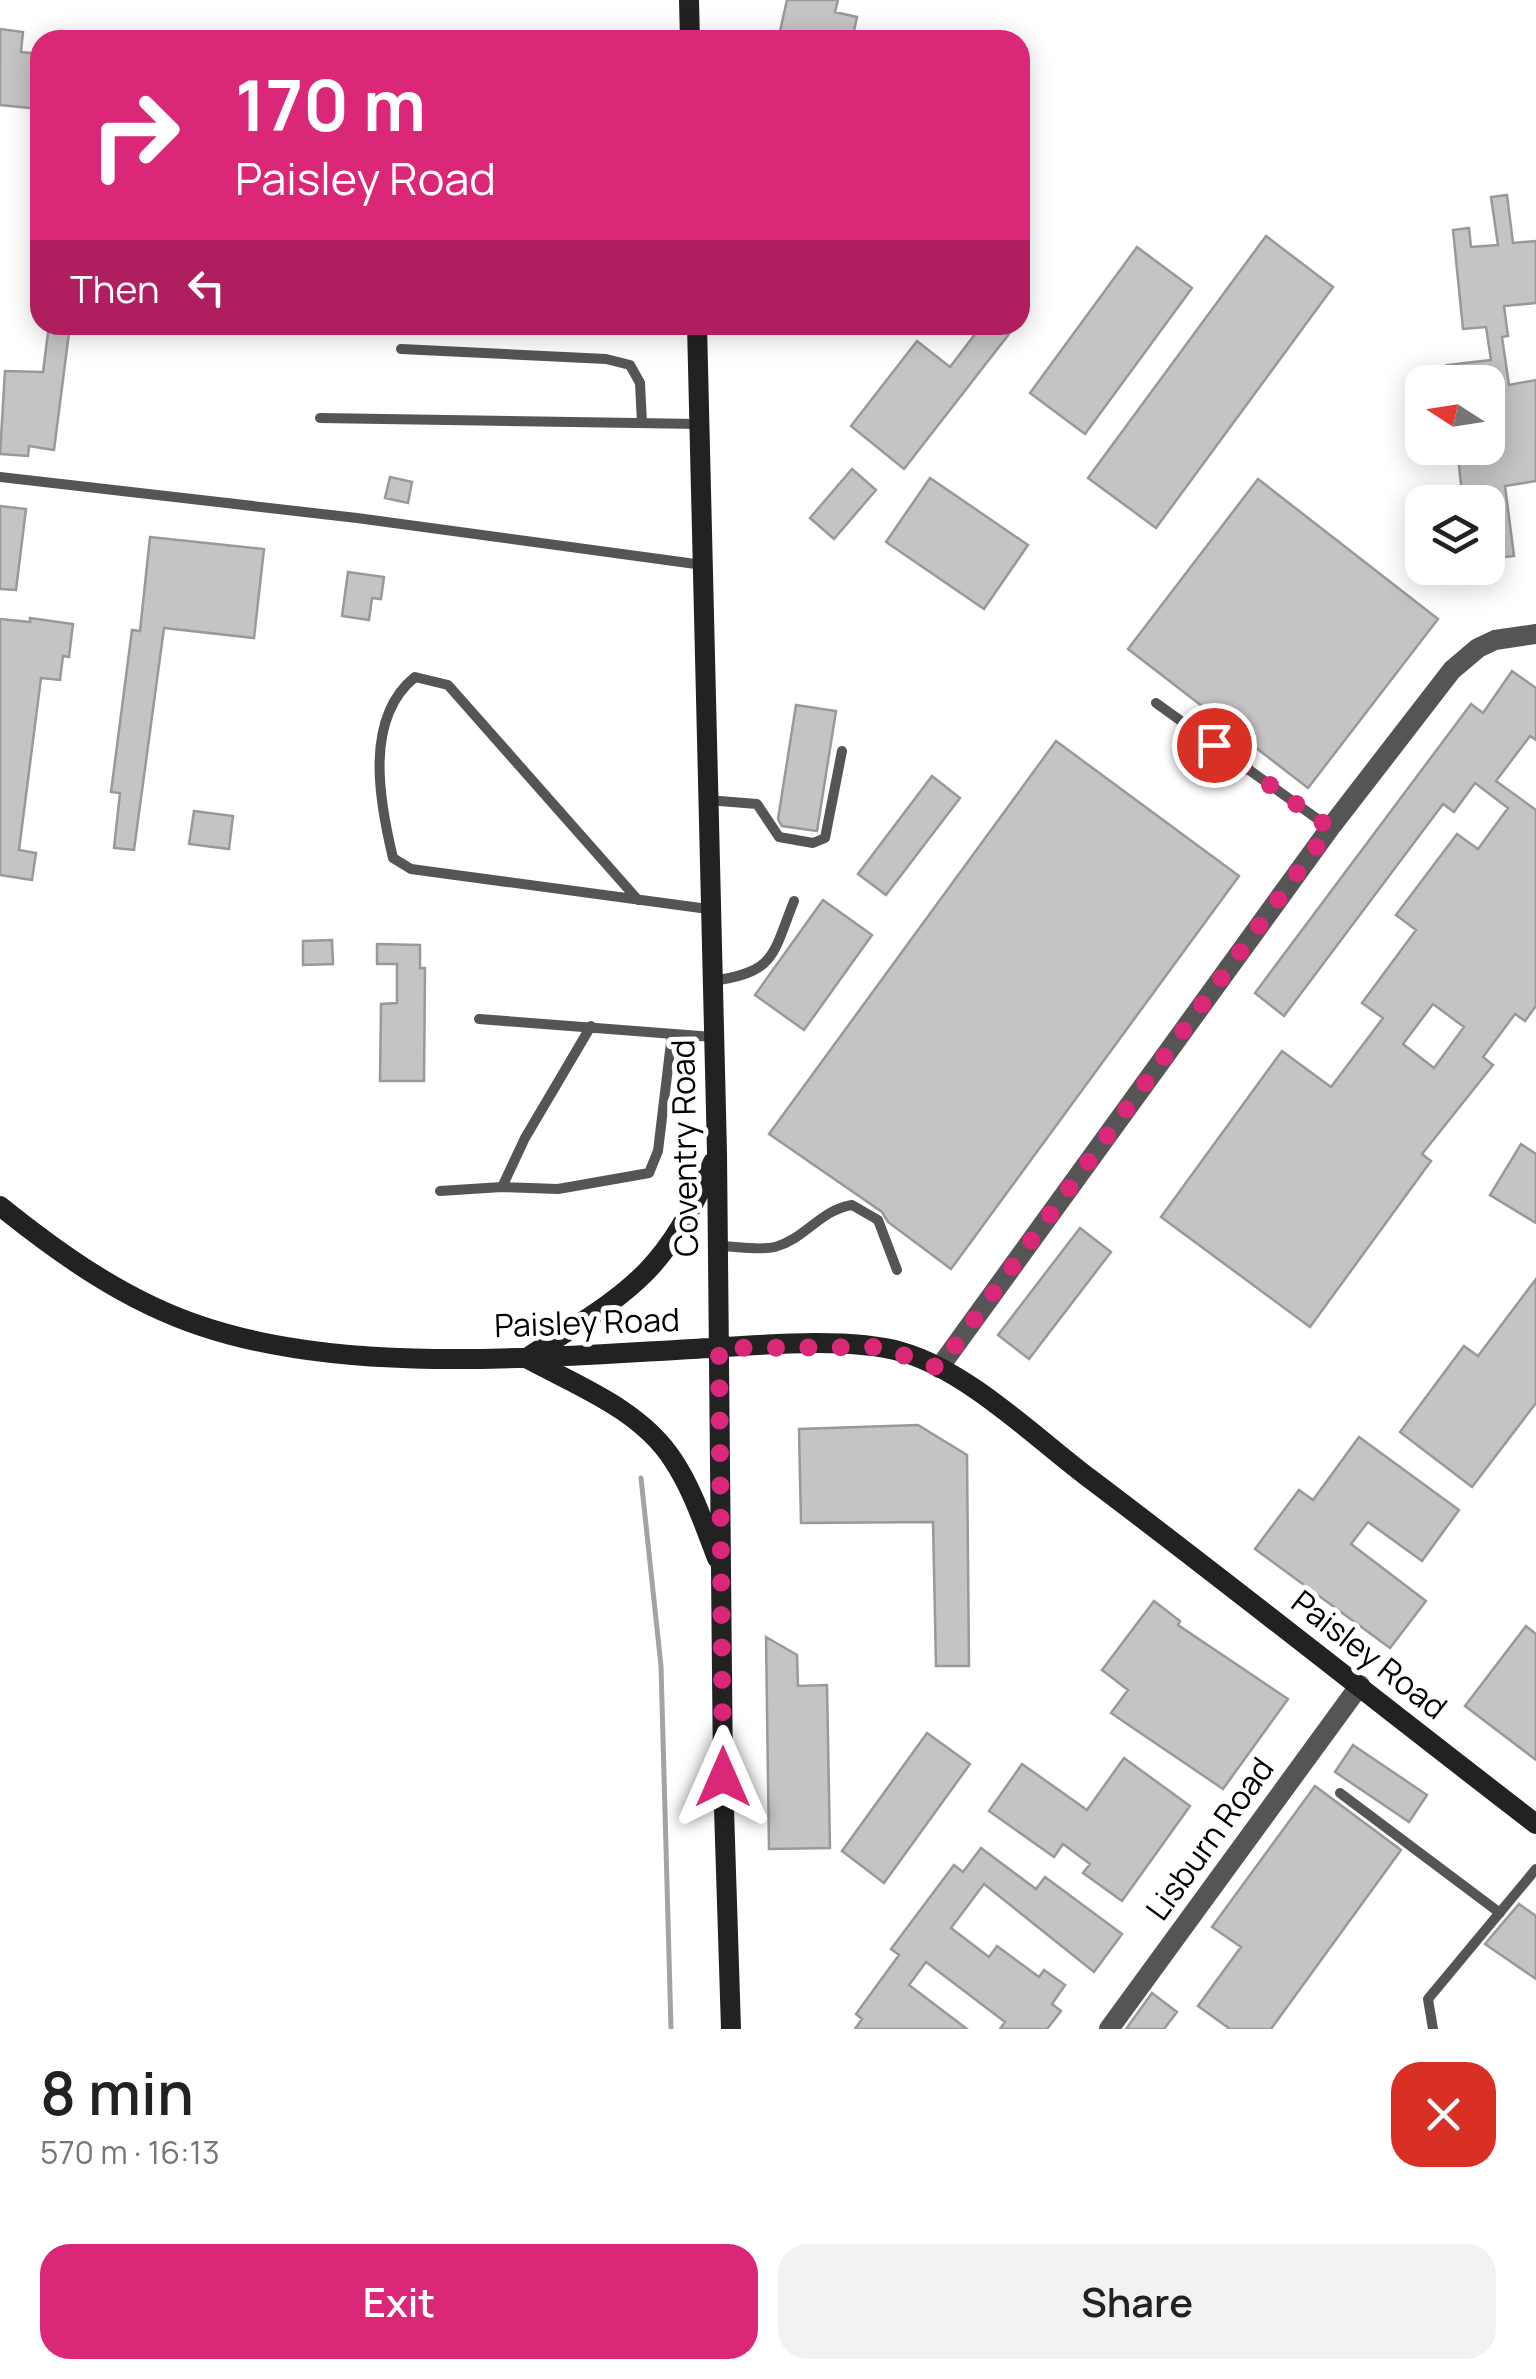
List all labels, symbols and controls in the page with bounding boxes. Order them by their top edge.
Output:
text: 170 m [235,56,426,152]
icon: right [70,70,200,200]
text: Paisley Road [235,147,496,209]
icon: left [179,260,234,315]
text: Then [70,262,159,314]
north arrow [1405,365,1505,465]
map controls [1405,365,1505,585]
button: layers [1405,485,1505,585]
pin [1172,703,1257,788]
icon: arrive [1187,718,1242,773]
street label: Coventry Road [660,1039,708,1257]
street label: Paisley Road [493,1297,680,1347]
street label: Paisley Road [1283,1580,1456,1729]
position arrow [671,1725,775,1829]
street label: Lisburn Road [1135,1748,1283,1929]
text: 8 min [40,2051,194,2133]
button: close [1391,2062,1496,2167]
text: 570 m · 16:13 [40,2130,220,2174]
button: Exit [40,2244,758,2359]
button: Share [778,2244,1496,2359]

